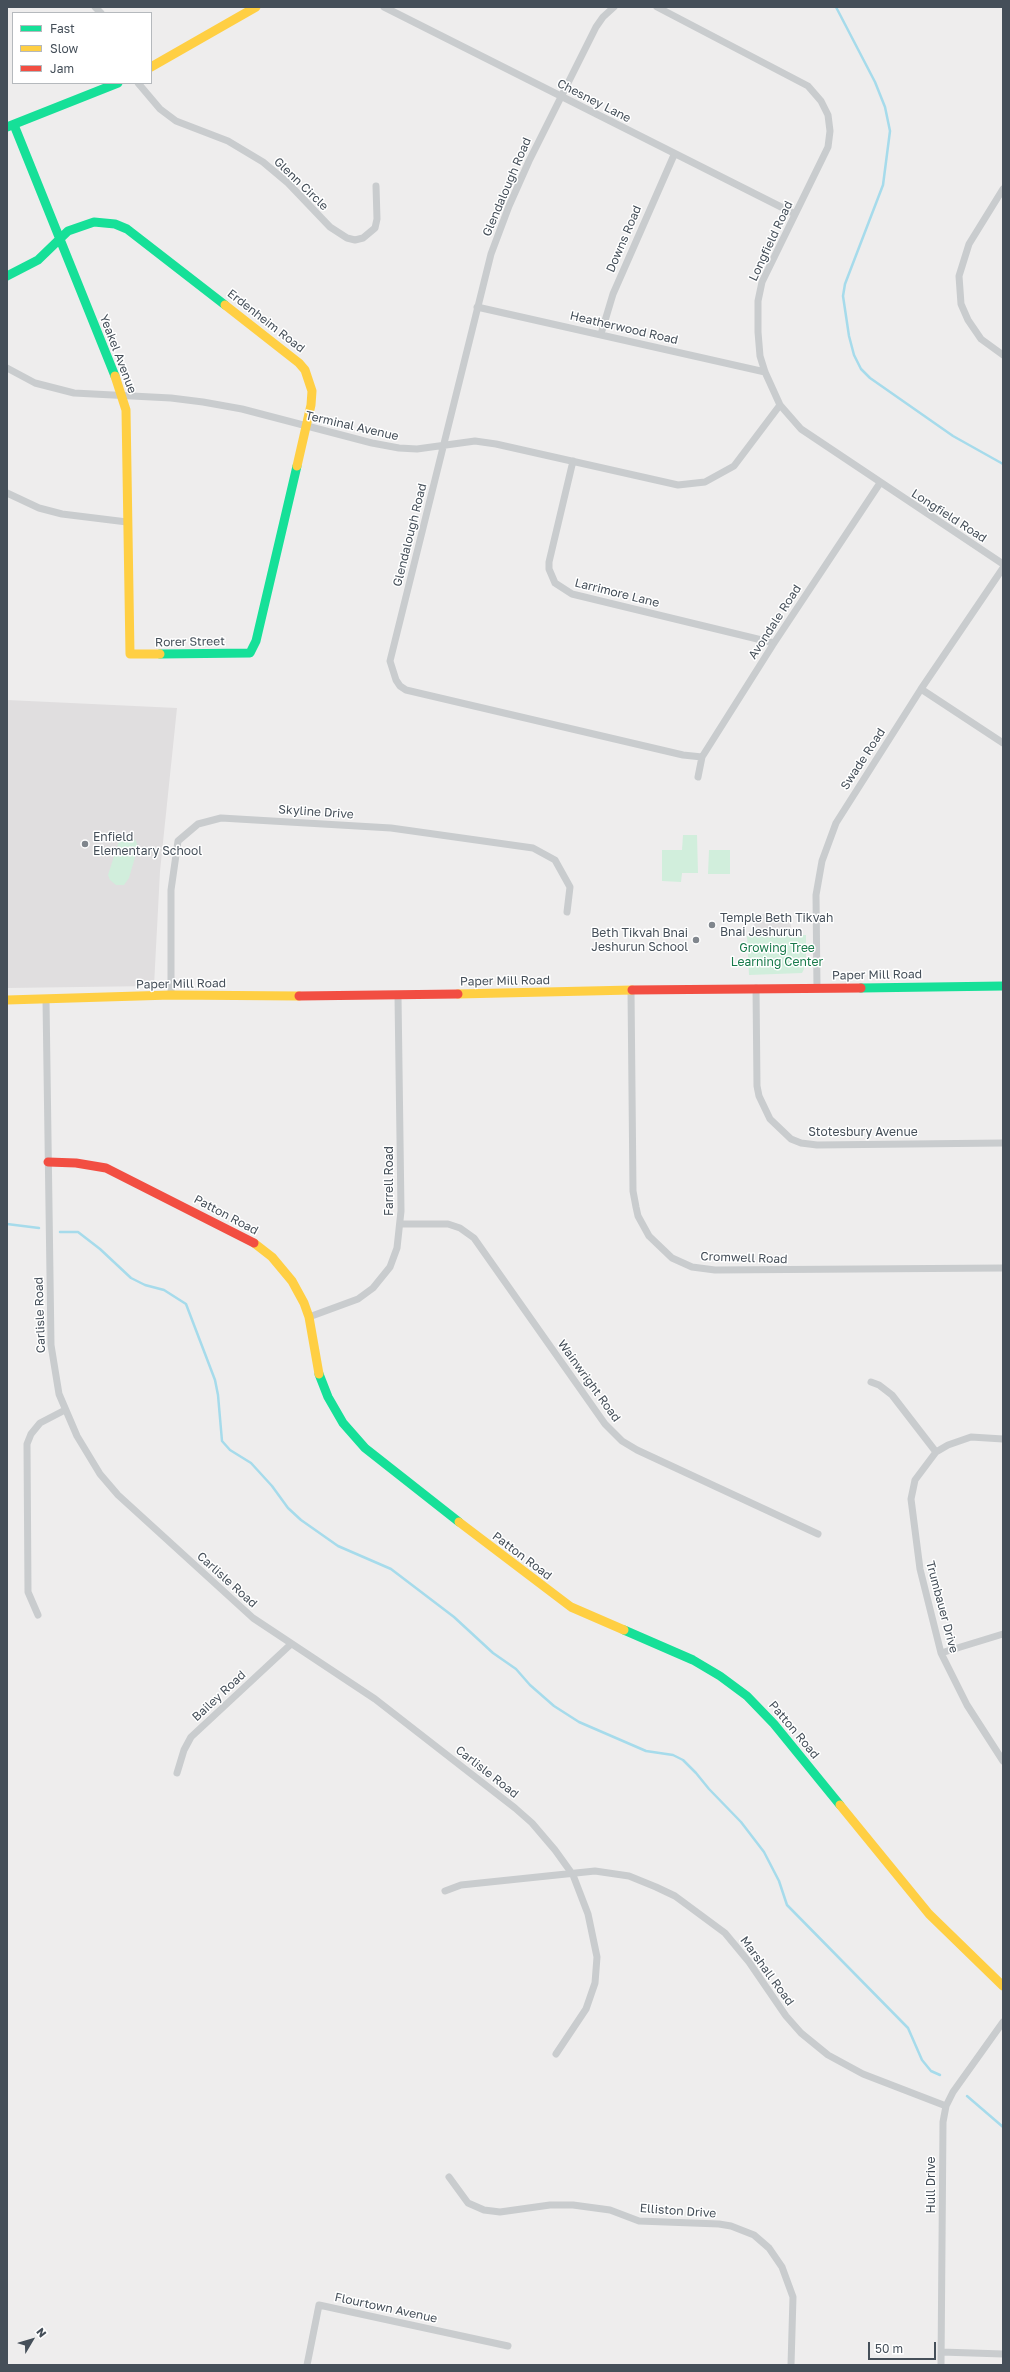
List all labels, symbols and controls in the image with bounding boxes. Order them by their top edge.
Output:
legend [12,12,152,84]
text: Fast [50,21,75,36]
text: Slow [50,41,78,56]
text: Jam [50,61,74,76]
street label: Chesney Lane [555,76,633,126]
street label: Glendalough Road [480,135,534,239]
street label: Glenn Circle [271,154,331,214]
street label: Longfield Road [746,199,796,283]
street label: Downs Road [603,203,645,275]
street label: Erdenheim Road [224,286,308,356]
street label: Heatherwood Road [569,309,679,347]
street label: Yeakel Avenue [96,313,140,395]
street label: Terminal Avenue [304,408,400,444]
street label: Glendalough Road [390,482,430,588]
street label: Longfield Road [909,486,989,546]
street label: Larrimore Lane [573,576,661,610]
street label: Avondale Road [746,582,804,662]
street label: Rorer Street [155,634,225,650]
street label: Swade Road [838,725,888,793]
street label: Skyline Drive [278,802,354,822]
place label: Enfield Elementary School [93,830,202,858]
marker: Enfield Elementary School [80,839,90,849]
place label: Temple Beth Tikvah Bnai Jeshurun [720,911,833,939]
marker: Temple Beth Tikvah Bnai Jeshurun [707,920,717,930]
place label: Beth Tikvah Bnai Jeshurun School [591,926,688,954]
marker: Beth Tikvah Bnai Jeshurun School [691,935,701,945]
park label: Growing Tree Learning Center [731,941,823,969]
street label: Paper Mill Road [832,967,922,983]
street label: Paper Mill Road [460,973,550,989]
street label: Paper Mill Road [136,976,226,992]
street label: Stotesbury Avenue [808,1125,918,1139]
street label: Farrell Road [382,1146,396,1216]
street label: Patton Road [191,1192,261,1238]
street label: Cromwell Road [700,1249,788,1267]
street label: Carlisle Road [31,1277,49,1353]
street label: Wainwright Road [554,1337,624,1425]
street label: Patton Road [489,1529,555,1583]
street label: Carlisle Road [194,1549,260,1611]
street label: Trumbauer Drive [923,1559,961,1655]
street label: Bailey Road [189,1668,249,1724]
street label: Patton Road [766,1698,822,1762]
street label: Carlisle Road [453,1743,521,1801]
street label: Marshall Road [737,1933,797,2009]
street label: Hull Drive [924,2157,938,2213]
street label: Elliston Drive [639,2201,717,2221]
street label: Flourtown Avenue [333,2290,439,2326]
north arrow [12,2320,52,2360]
text: N [34,2325,50,2340]
scale bar [870,2334,938,2360]
text: 50 m [875,2341,903,2356]

